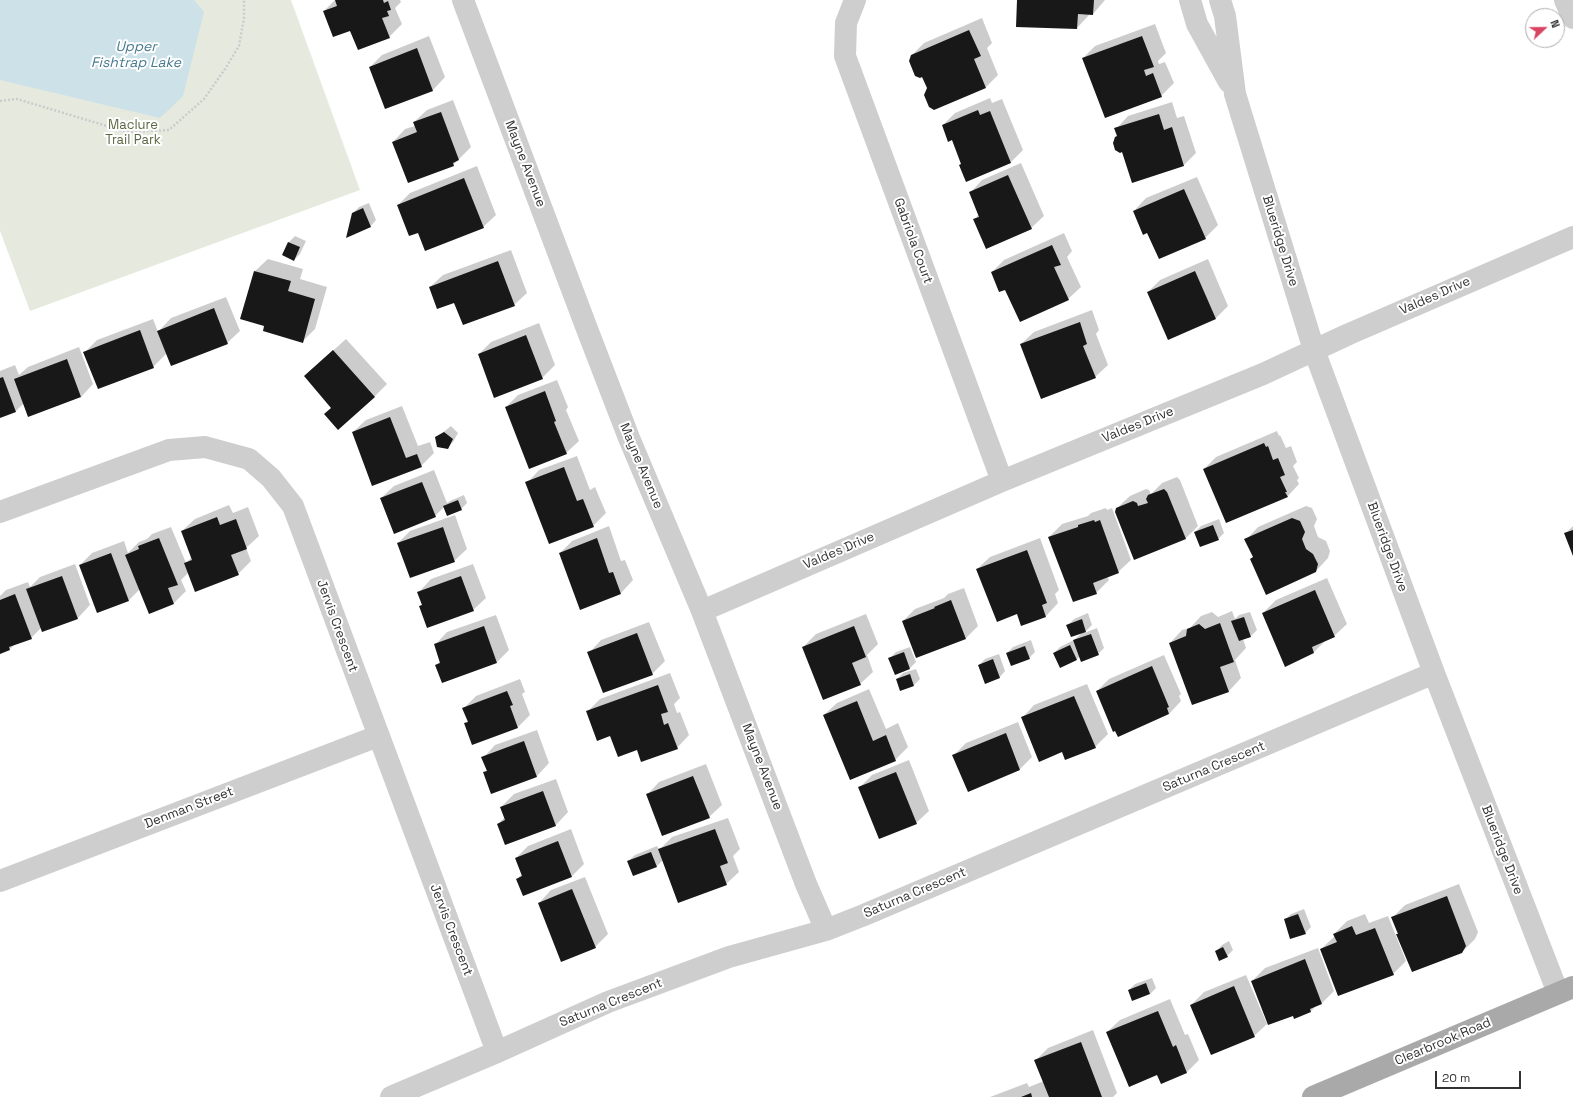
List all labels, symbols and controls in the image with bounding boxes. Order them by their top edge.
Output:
north arrow [1525,8,1565,48]
text: N [1547,18,1563,30]
water label: Upper Fishtrap Lake [91,39,181,72]
park label: Maclure Trail Park [105,117,161,148]
street label: Mayne Avenue [501,119,549,209]
street label: Blueridge Drive [1259,194,1301,288]
street label: Gabriola Court [890,196,936,286]
street label: Valdes Drive [1397,273,1473,319]
street label: Valdes Drive [1100,404,1176,446]
street label: Mayne Avenue [616,421,666,511]
street label: Blueridge Drive [1364,500,1410,594]
street label: Valdes Drive [801,529,877,573]
street label: Jervis Crescent [313,578,361,674]
street label: Mayne Avenue [738,722,786,812]
street label: Saturna Crescent [1161,738,1267,796]
street label: Denman Street [142,784,236,832]
street label: Blueridge Drive [1478,803,1526,897]
street label: Saturna Crescent [862,864,968,922]
street label: Jervis Crescent [426,882,476,978]
street label: Saturna Crescent [557,975,665,1031]
street label: Clearbrook Road [1393,1015,1493,1069]
scale bar [1437,1063,1523,1089]
text: 20 m [1442,1070,1470,1086]

